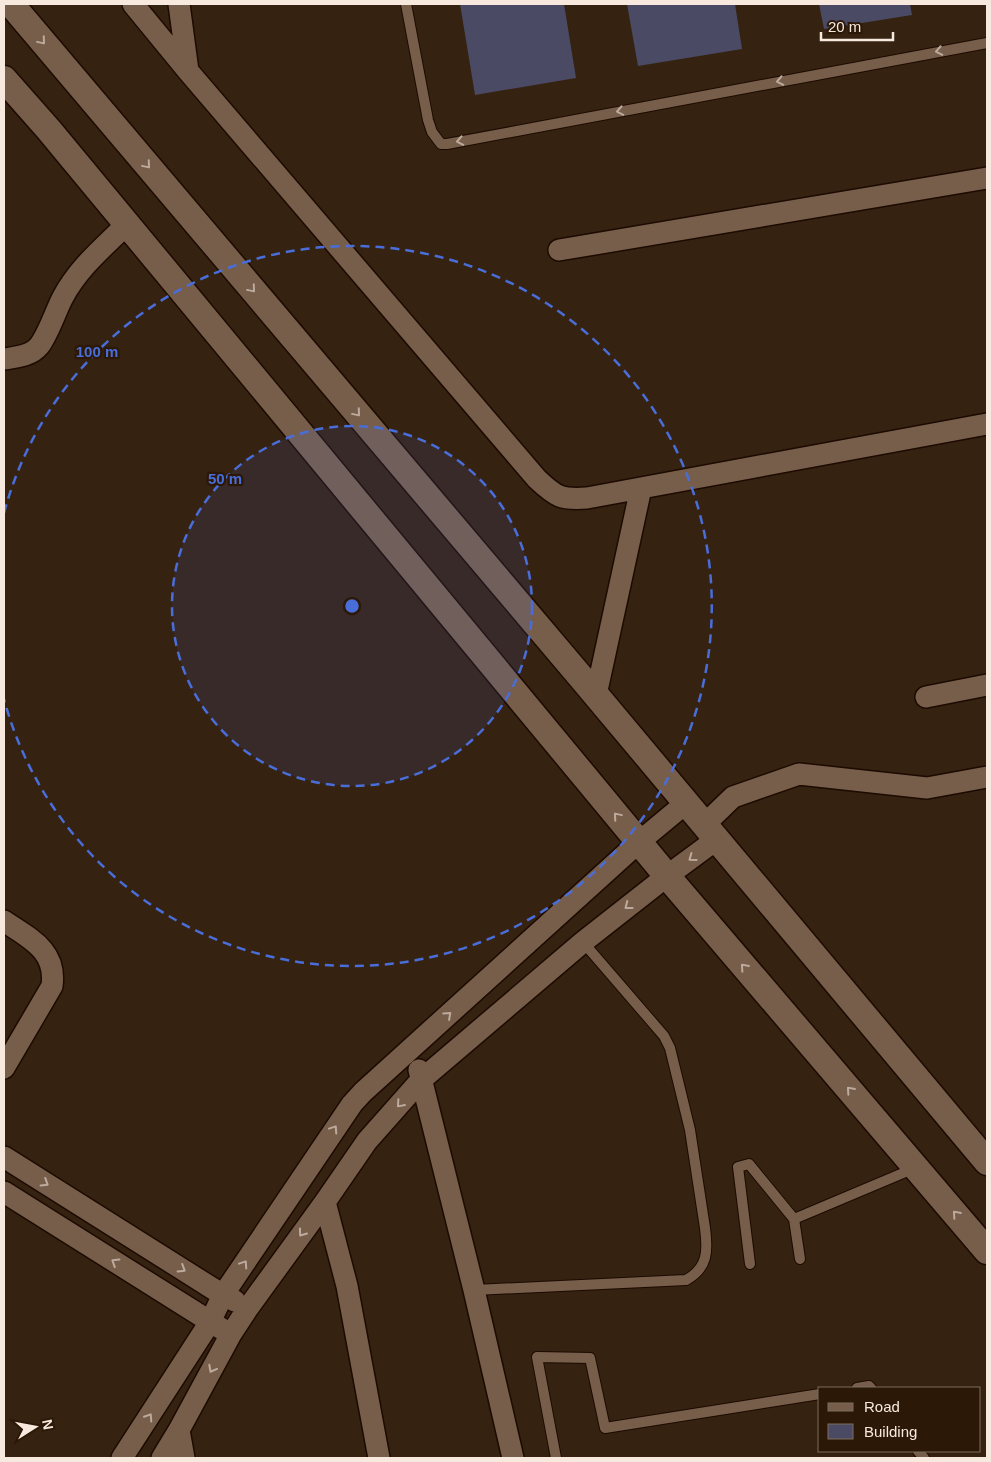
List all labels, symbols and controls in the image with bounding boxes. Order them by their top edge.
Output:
scale bar [821,10,894,42]
text: 20 m [828,18,861,35]
one-way arrow [37,35,45,44]
one-way arrow [935,46,944,56]
one-way arrow [775,76,784,86]
one-way arrow [615,106,624,116]
one-way arrow [456,135,465,146]
one-way arrow [142,159,150,168]
one-way arrow [247,283,255,292]
text: 100 m [76,343,118,360]
one-way arrow [352,407,360,416]
text: 50 m [208,470,242,487]
centre of rings [343,597,361,615]
one-way arrow [614,813,622,822]
one-way arrow [688,852,698,861]
one-way arrow [625,901,634,910]
one-way arrow [742,964,750,973]
one-way arrow [443,1012,452,1021]
one-way arrow [847,1087,856,1096]
one-way arrow [396,1098,405,1107]
one-way arrow [328,1126,337,1135]
one-way arrow [40,1176,49,1186]
one-way arrow [953,1211,961,1220]
one-way arrow [299,1227,308,1237]
one-way arrow [112,1259,121,1269]
one-way arrow [238,1261,247,1270]
one-way arrow [177,1263,186,1273]
one-way arrow [209,1363,219,1372]
legend [818,1387,981,1452]
text: Road [864,1398,900,1415]
north arrow [10,1402,60,1452]
one-way arrow [143,1414,152,1423]
text: N [39,1418,57,1431]
text: Building [864,1423,917,1440]

